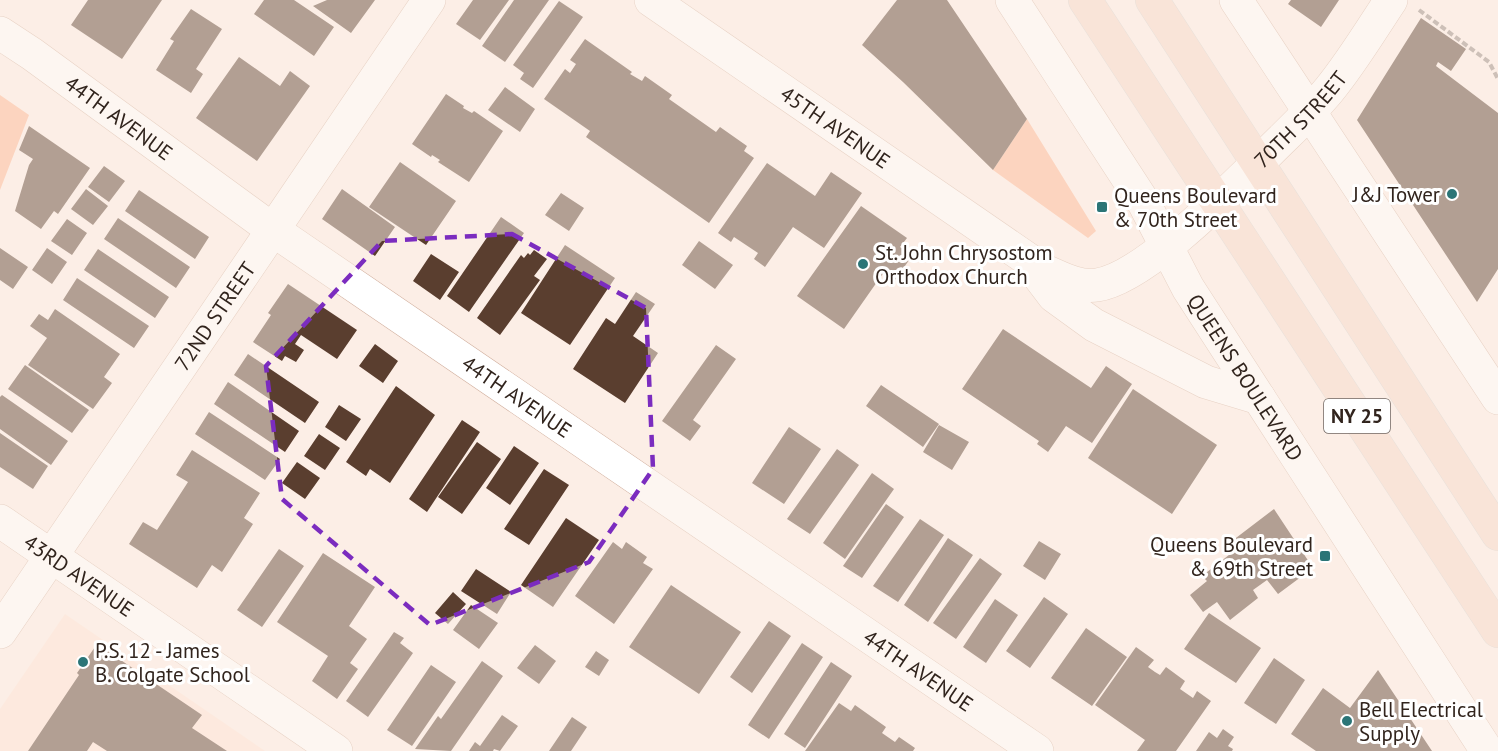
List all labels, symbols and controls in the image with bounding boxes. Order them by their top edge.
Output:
street label: 70TH STREET [1248,65,1353,173]
street label: 44TH AVENUE [60,69,178,166]
street label: 45TH AVENUE [775,80,896,174]
place label: J&J Tower [1352,181,1440,208]
place label: Queens Boulevard & 70th Street [1114,182,1277,233]
marker: J&J Tower [1445,187,1459,201]
marker: Queens Boulevard & 70th Street [1095,200,1109,214]
place label: St. John Chrysostom Orthodox Church [875,239,1053,290]
street label: 72ND STREET [168,256,261,376]
marker: St. John Chrysostom Orthodox Church [856,257,870,271]
street label: QUEENS BOULEVARD [1182,289,1309,466]
street label: 44TH AVENUE [457,349,577,443]
road number: NY 25 [1324,399,1390,433]
street label: 43RD AVENUE [19,528,140,622]
place label: Queens Boulevard & 69th Street [1150,531,1313,582]
marker: Queens Boulevard & 69th Street [1318,549,1332,563]
street label: 44TH AVENUE [858,623,979,717]
place label: P.S. 12 - James B. Colgate School [95,637,250,688]
marker: P.S. 12 - James B. Colgate School [76,655,90,669]
place label: Bell Electrical Supply [1359,696,1483,747]
marker: Bell Electrical Supply [1340,714,1354,728]

